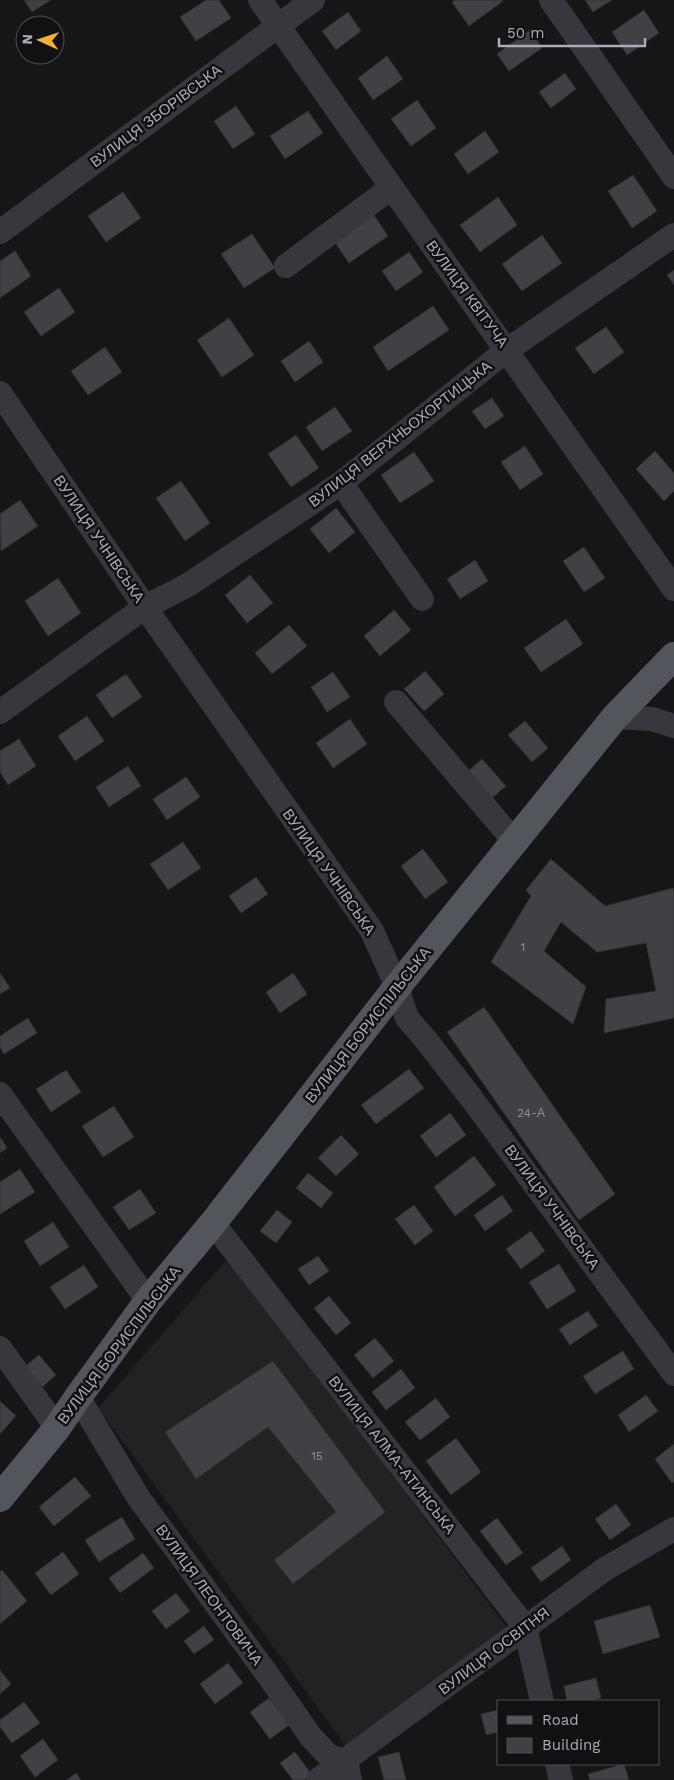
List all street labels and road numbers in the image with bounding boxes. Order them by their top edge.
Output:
street label: ВУЛИЦЯ ЗБОРІВСЬКА [87,61,225,171]
street label: ВУЛИЦЯ КВІТУЧА [422,237,512,351]
street label: ВУЛИЦЯ ВЕРХНЬОХОРТИЦЬКА [305,357,495,511]
street label: ВУЛИЦЯ УЧНІВСЬКА [50,472,148,606]
street label: ВУЛИЦЯ УЧНІВСЬКА [279,806,379,938]
street label: ВУЛИЦЯ БОРИСПІЛЬСЬКА [302,943,434,1107]
street label: ВУЛИЦЯ УЧНІВСЬКА [501,1141,603,1273]
street label: ВУЛИЦЯ БОРИСПІЛЬСЬКА [54,1263,184,1427]
street label: ВУЛИЦЯ АЛМА-АТИНСЬКА [325,1372,459,1538]
street label: ВУЛИЦЯ ЛЕОНТОВИЧА [152,1521,266,1669]
street label: ВУЛИЦЯ ОСВІТНЯ [435,1604,553,1698]

